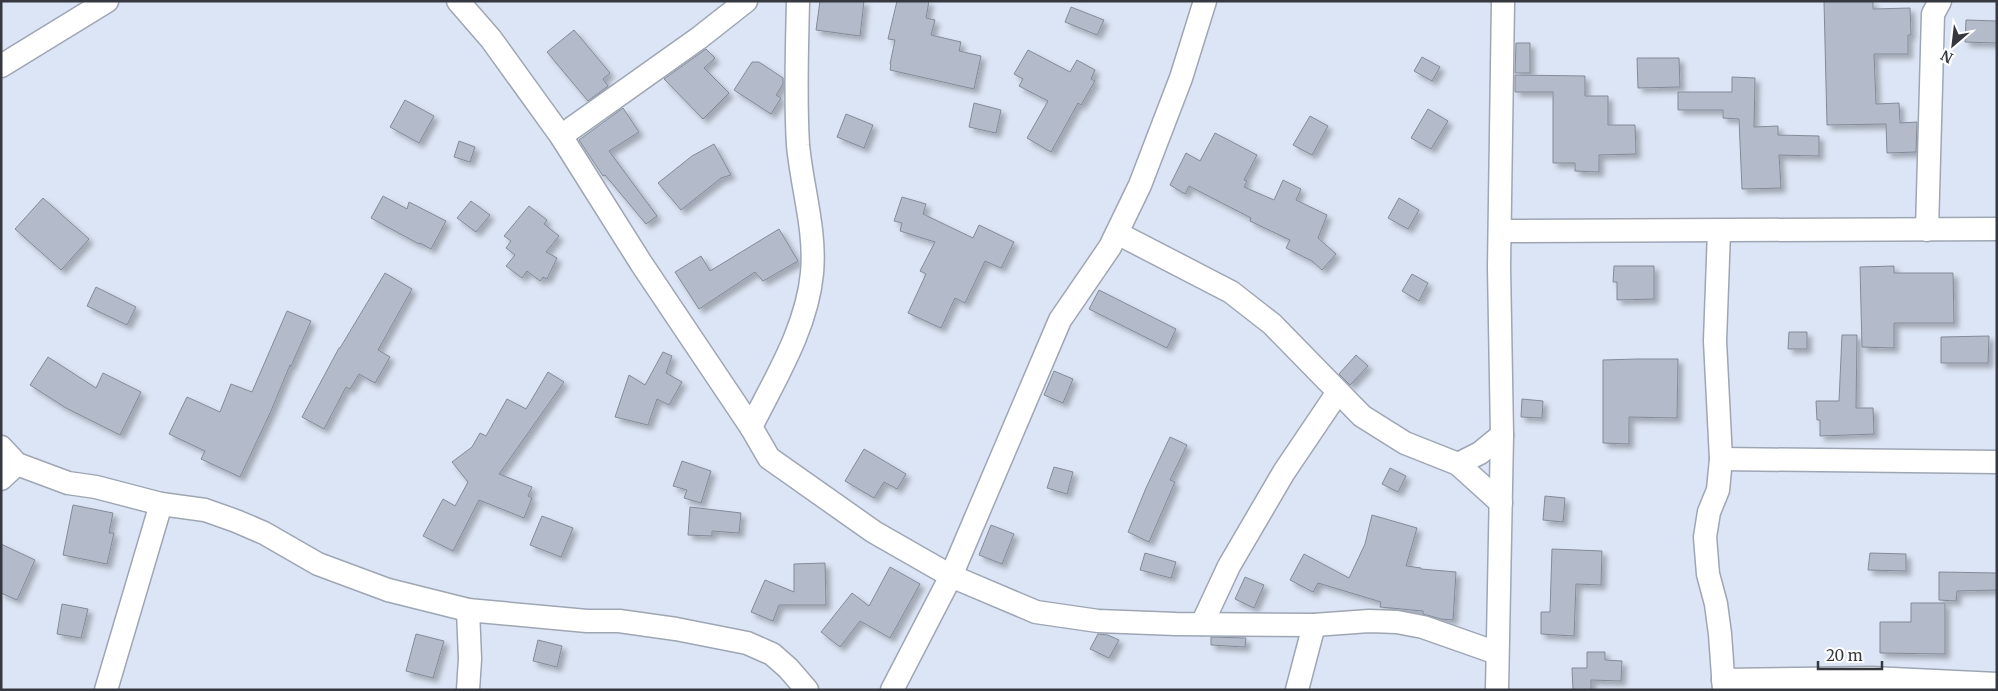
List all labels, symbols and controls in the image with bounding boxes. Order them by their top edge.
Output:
north arrow [1928,20,1978,70]
text: N [1938,46,1956,67]
scale bar [1818,638,1882,670]
text: 20 m [1826,646,1863,665]

